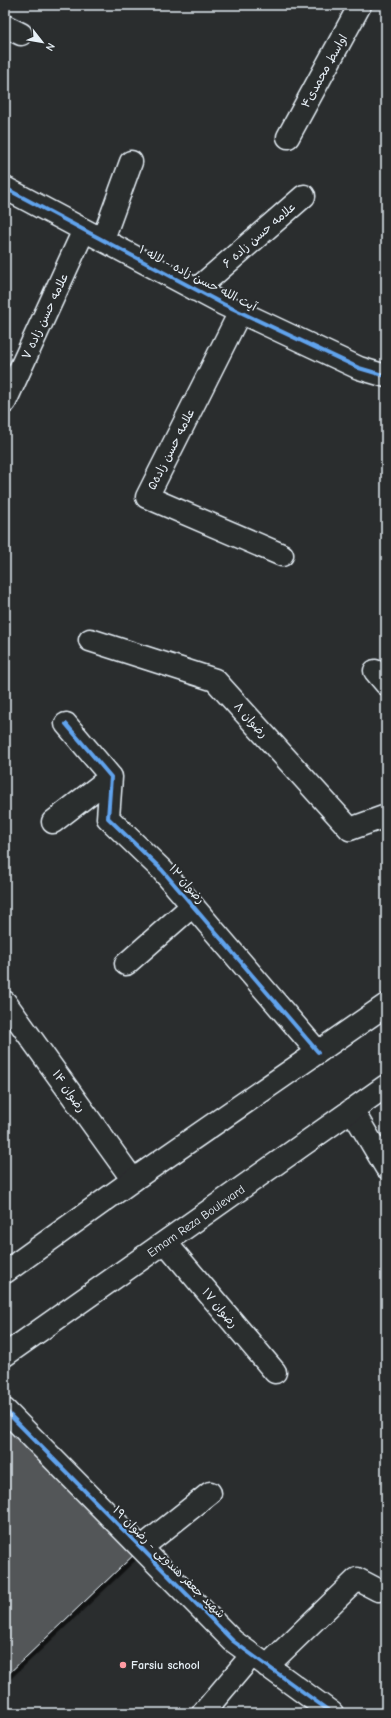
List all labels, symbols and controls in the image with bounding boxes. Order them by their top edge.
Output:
north arrow [22,22,62,62]
street label: اواسط محمدی۴ [298,32,351,111]
text: N [43,40,58,53]
street label: علامه حسن زاده ۶ [219,199,299,271]
street label: آیت الله حسن زاده - لاله ۱ [137,242,260,314]
street label: علامه حسن زاده ۷ [19,270,71,362]
street label: علامه حسن زاده۵ [144,406,198,492]
street label: رضوان ۸ [231,699,271,741]
street label: رضوان ۱۲ [166,862,208,906]
street label: رضوان ۱۴ [49,1067,89,1115]
street label: Emam Reza Boulevard [145,1182,247,1260]
street label: رضوان ۱۷ [199,1285,241,1331]
street label: شهید جعفر هندویی - رضوان ۱۹ [109,1503,228,1622]
place label: Farsiu school [131,1658,200,1672]
marker: Farsiu school [118,1660,128,1670]

